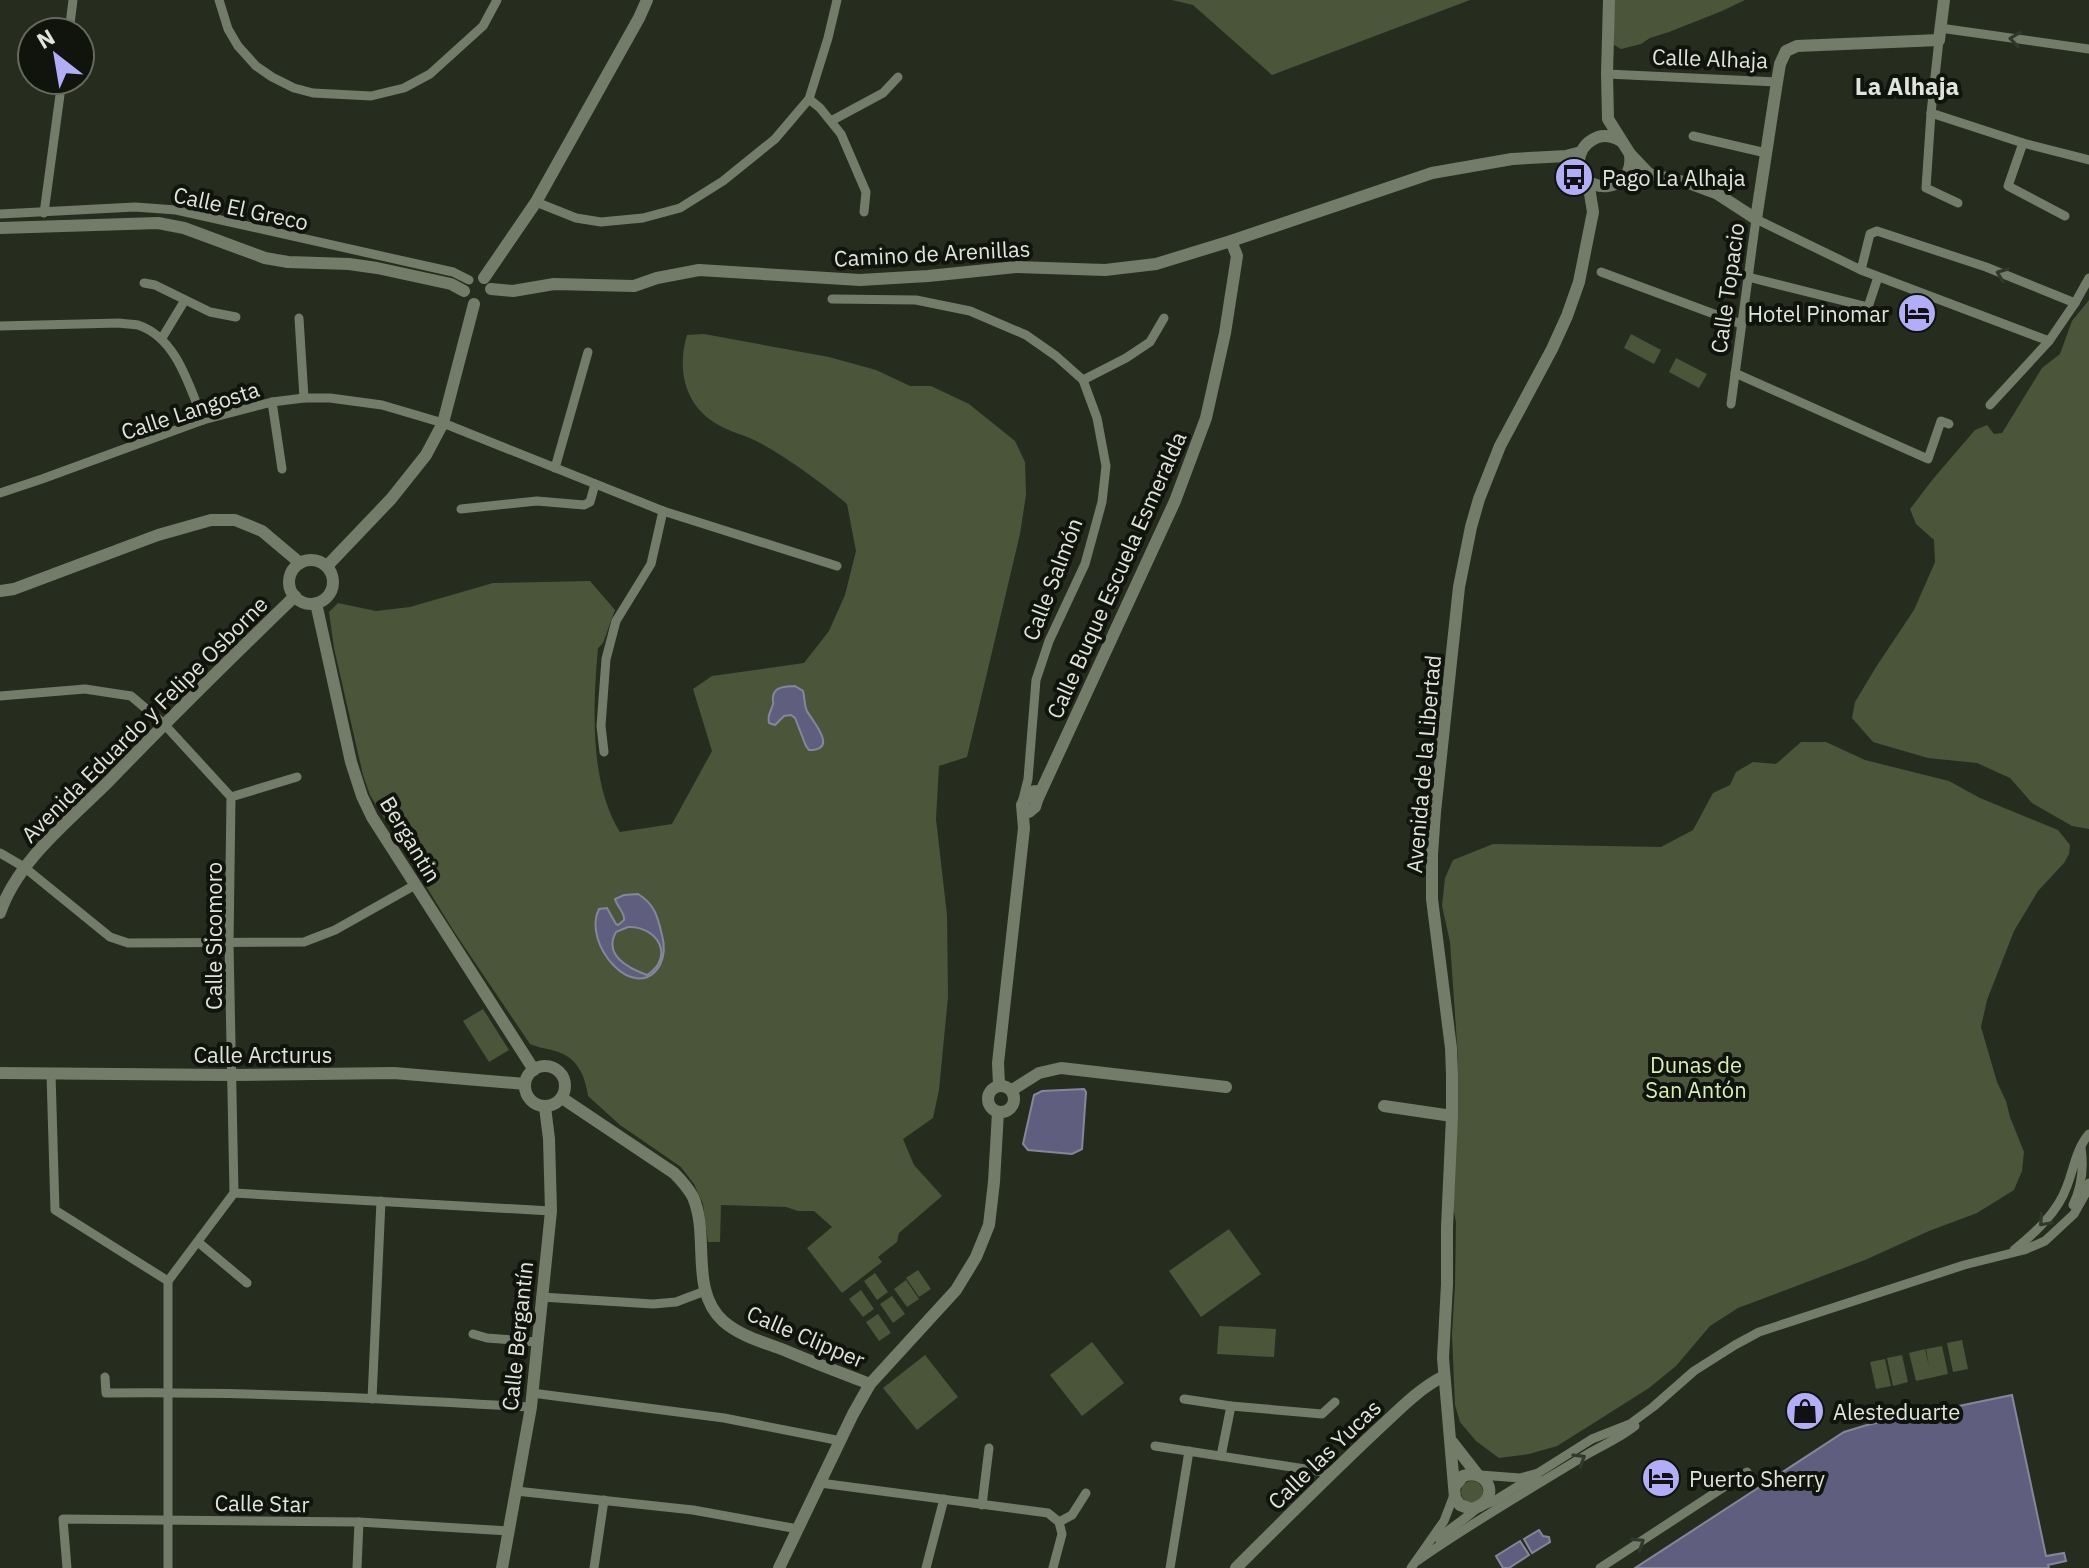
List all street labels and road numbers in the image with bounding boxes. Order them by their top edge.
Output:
street label: Calle Alhaja [1651,41,1769,75]
street label: Calle El Greco [171,180,311,236]
street label: Calle Topacio [1703,221,1751,355]
street label: Camino de Arenillas [833,233,1031,273]
street label: Calle Langosta [117,374,263,446]
street label: Calle Buque Escuela Esmeralda [1039,427,1193,723]
street label: Calle Salmón [1015,514,1089,644]
street label: Avenida Eduardo y Felipe Osborne [14,589,274,849]
street label: Avenida de la Libertad [1399,654,1447,874]
street label: Bergantin [374,791,448,887]
street label: Calle Sicomoro [199,862,228,1010]
street label: Calle Arcturus [193,1040,333,1069]
street label: Calle Bergantín [495,1260,539,1412]
street label: Calle Clipper [743,1298,869,1374]
street label: Calle las Yucas [1261,1393,1387,1515]
street label: Calle Star [214,1488,310,1518]

